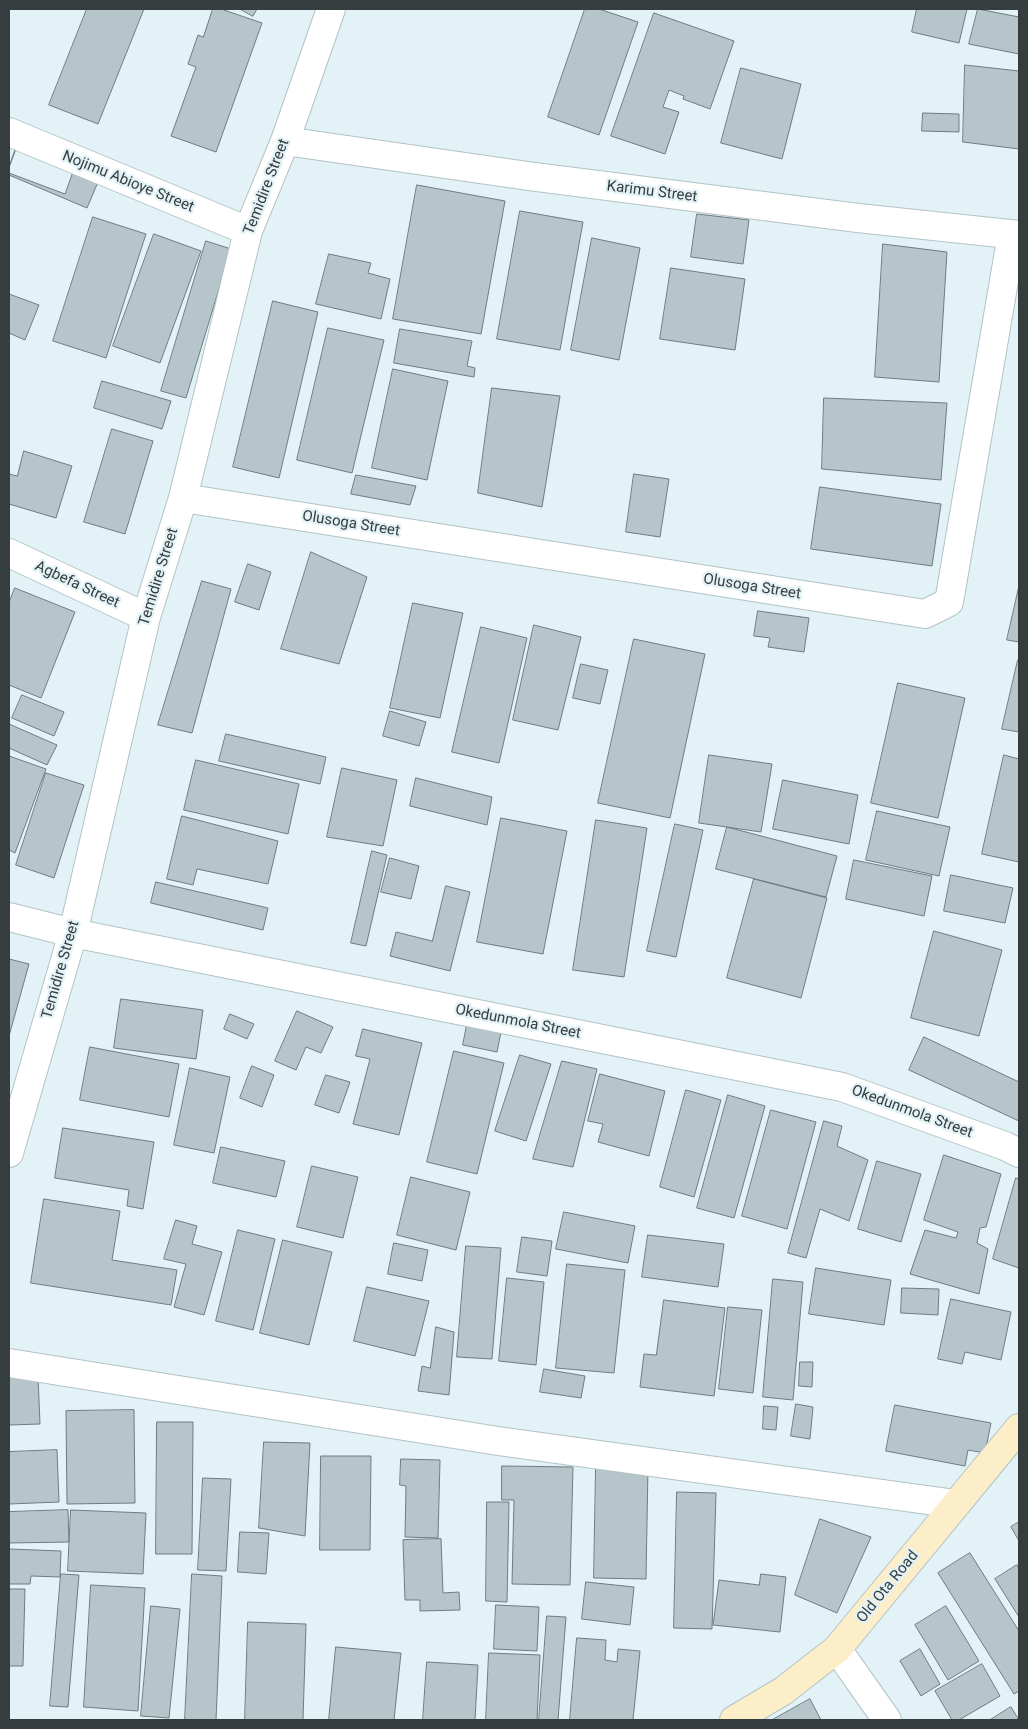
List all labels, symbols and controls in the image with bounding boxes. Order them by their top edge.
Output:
street label: Temidire Street [240,136,294,238]
street label: Nojimu Abioye Street [60,147,196,217]
street label: Karimu Street [606,178,698,206]
street label: Olusoga Street [301,507,401,541]
street label: Temidire Street [136,526,182,628]
street label: Agbefa Street [32,558,122,612]
street label: Olusoga Street [702,570,802,604]
street label: Temidire Street [38,919,84,1021]
street label: Okedunmola Street [454,1001,582,1043]
street label: Okedunmola Street [849,1082,975,1142]
street label: Old Ota Road [853,1547,923,1627]

